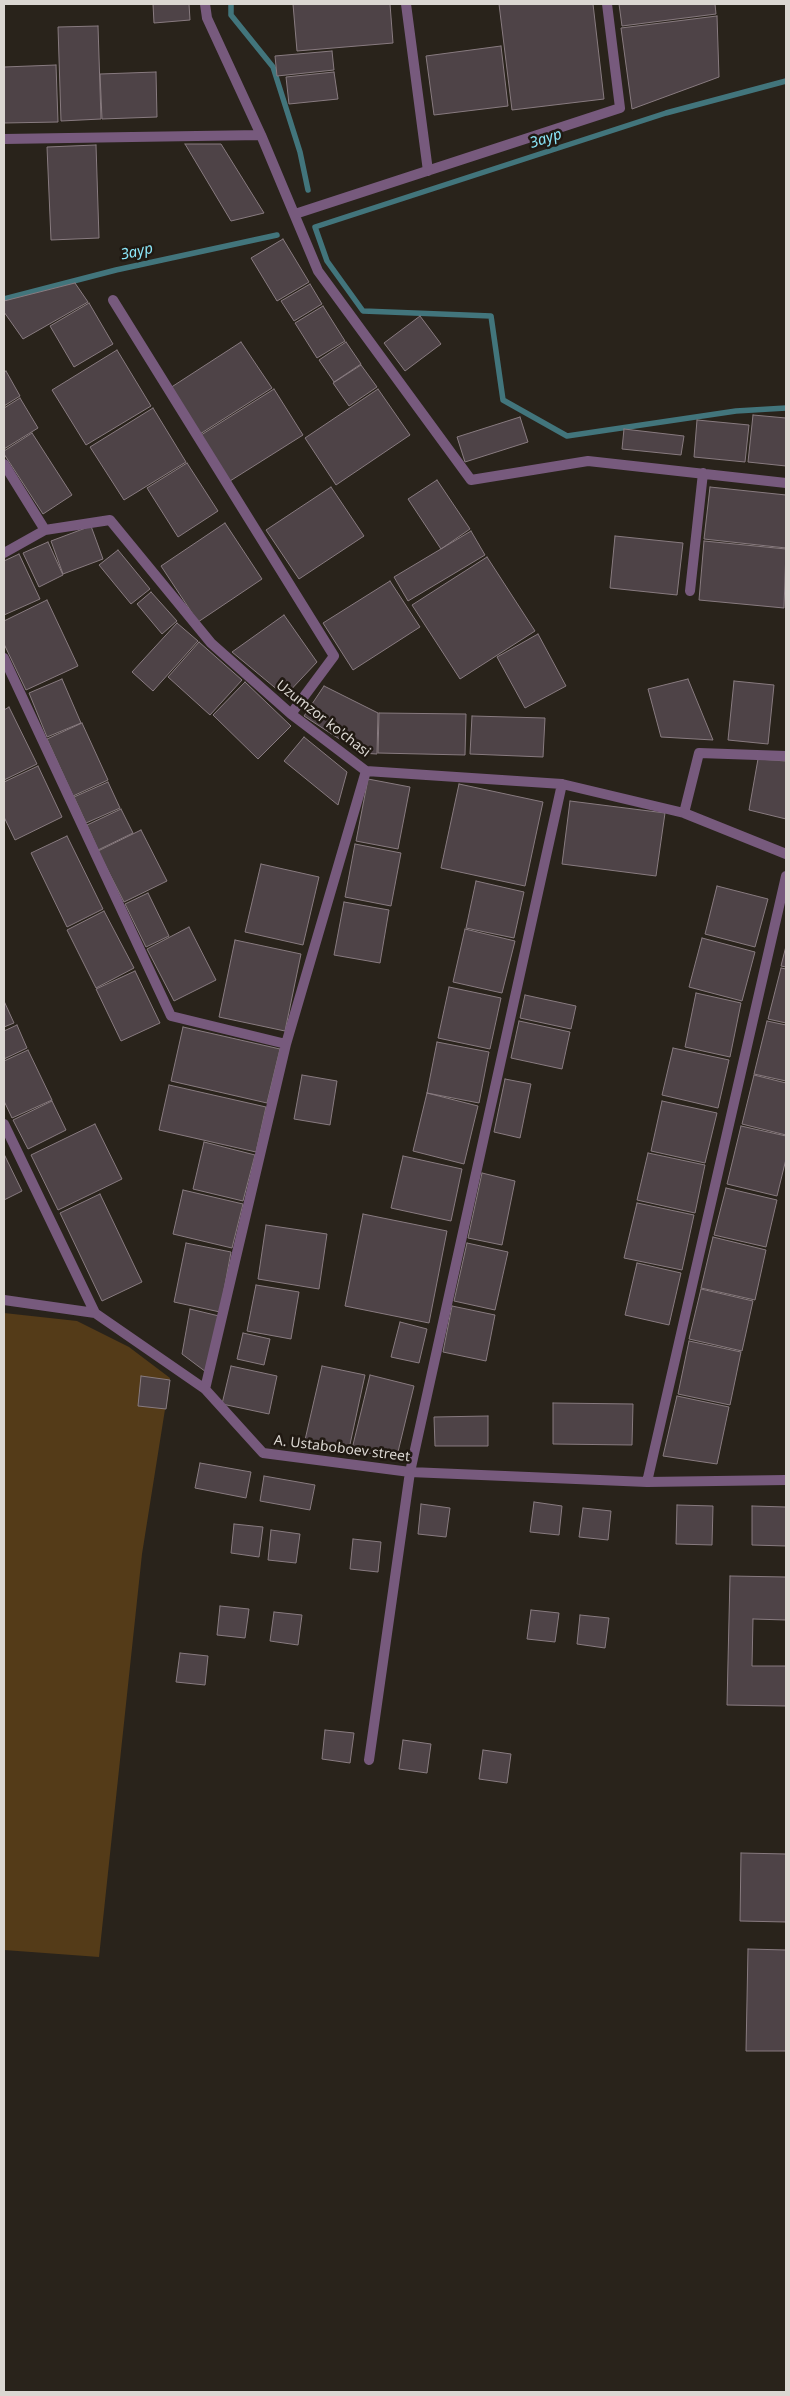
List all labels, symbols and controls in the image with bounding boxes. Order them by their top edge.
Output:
water label: Заур [528,125,564,153]
water label: Заур [119,240,155,264]
street label: Uzumzor ko'chasi [273,677,373,761]
street label: A. Ustaboboev street [273,1432,411,1466]

